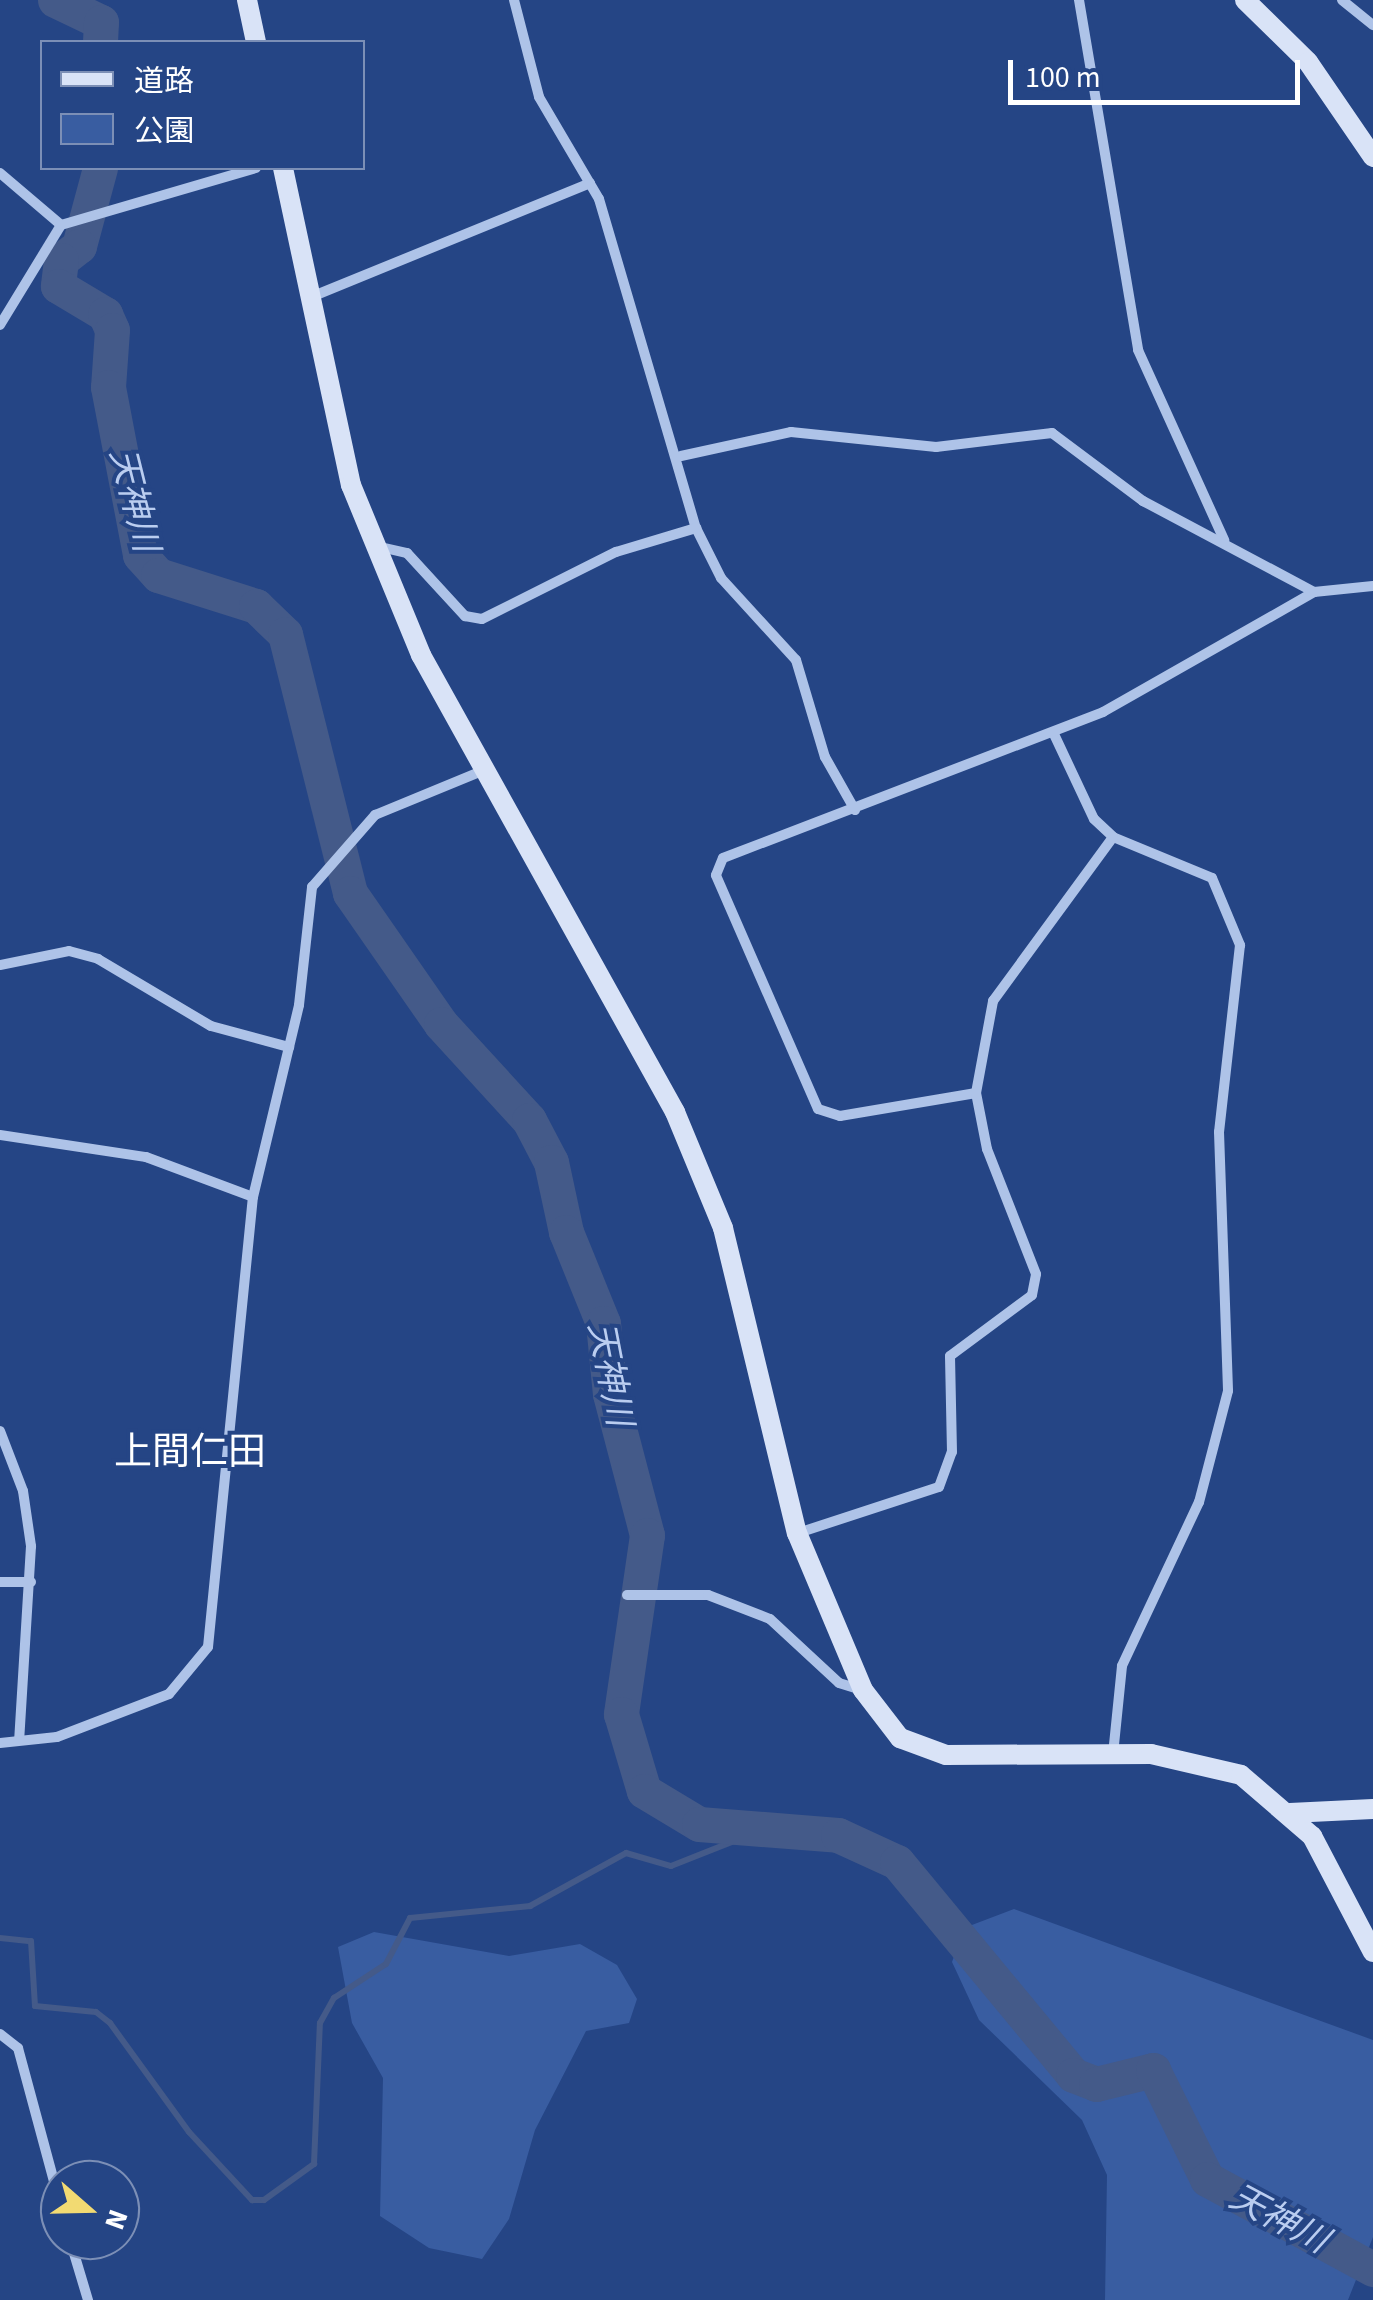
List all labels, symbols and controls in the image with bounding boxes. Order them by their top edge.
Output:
legend [40,40,365,170]
scale bar [1013,40,1306,102]
text: 100 m [1025,56,1101,99]
text: 道路 [134,60,194,103]
text: 公園 [134,110,194,153]
water label: 天神川 [101,444,167,556]
water label: 天神川 [579,1318,641,1430]
district label: 上間仁田 [114,1430,266,1476]
north arrow [40,2160,140,2260]
water label: 天神川 [1223,2176,1335,2262]
text: N [94,2204,138,2235]

